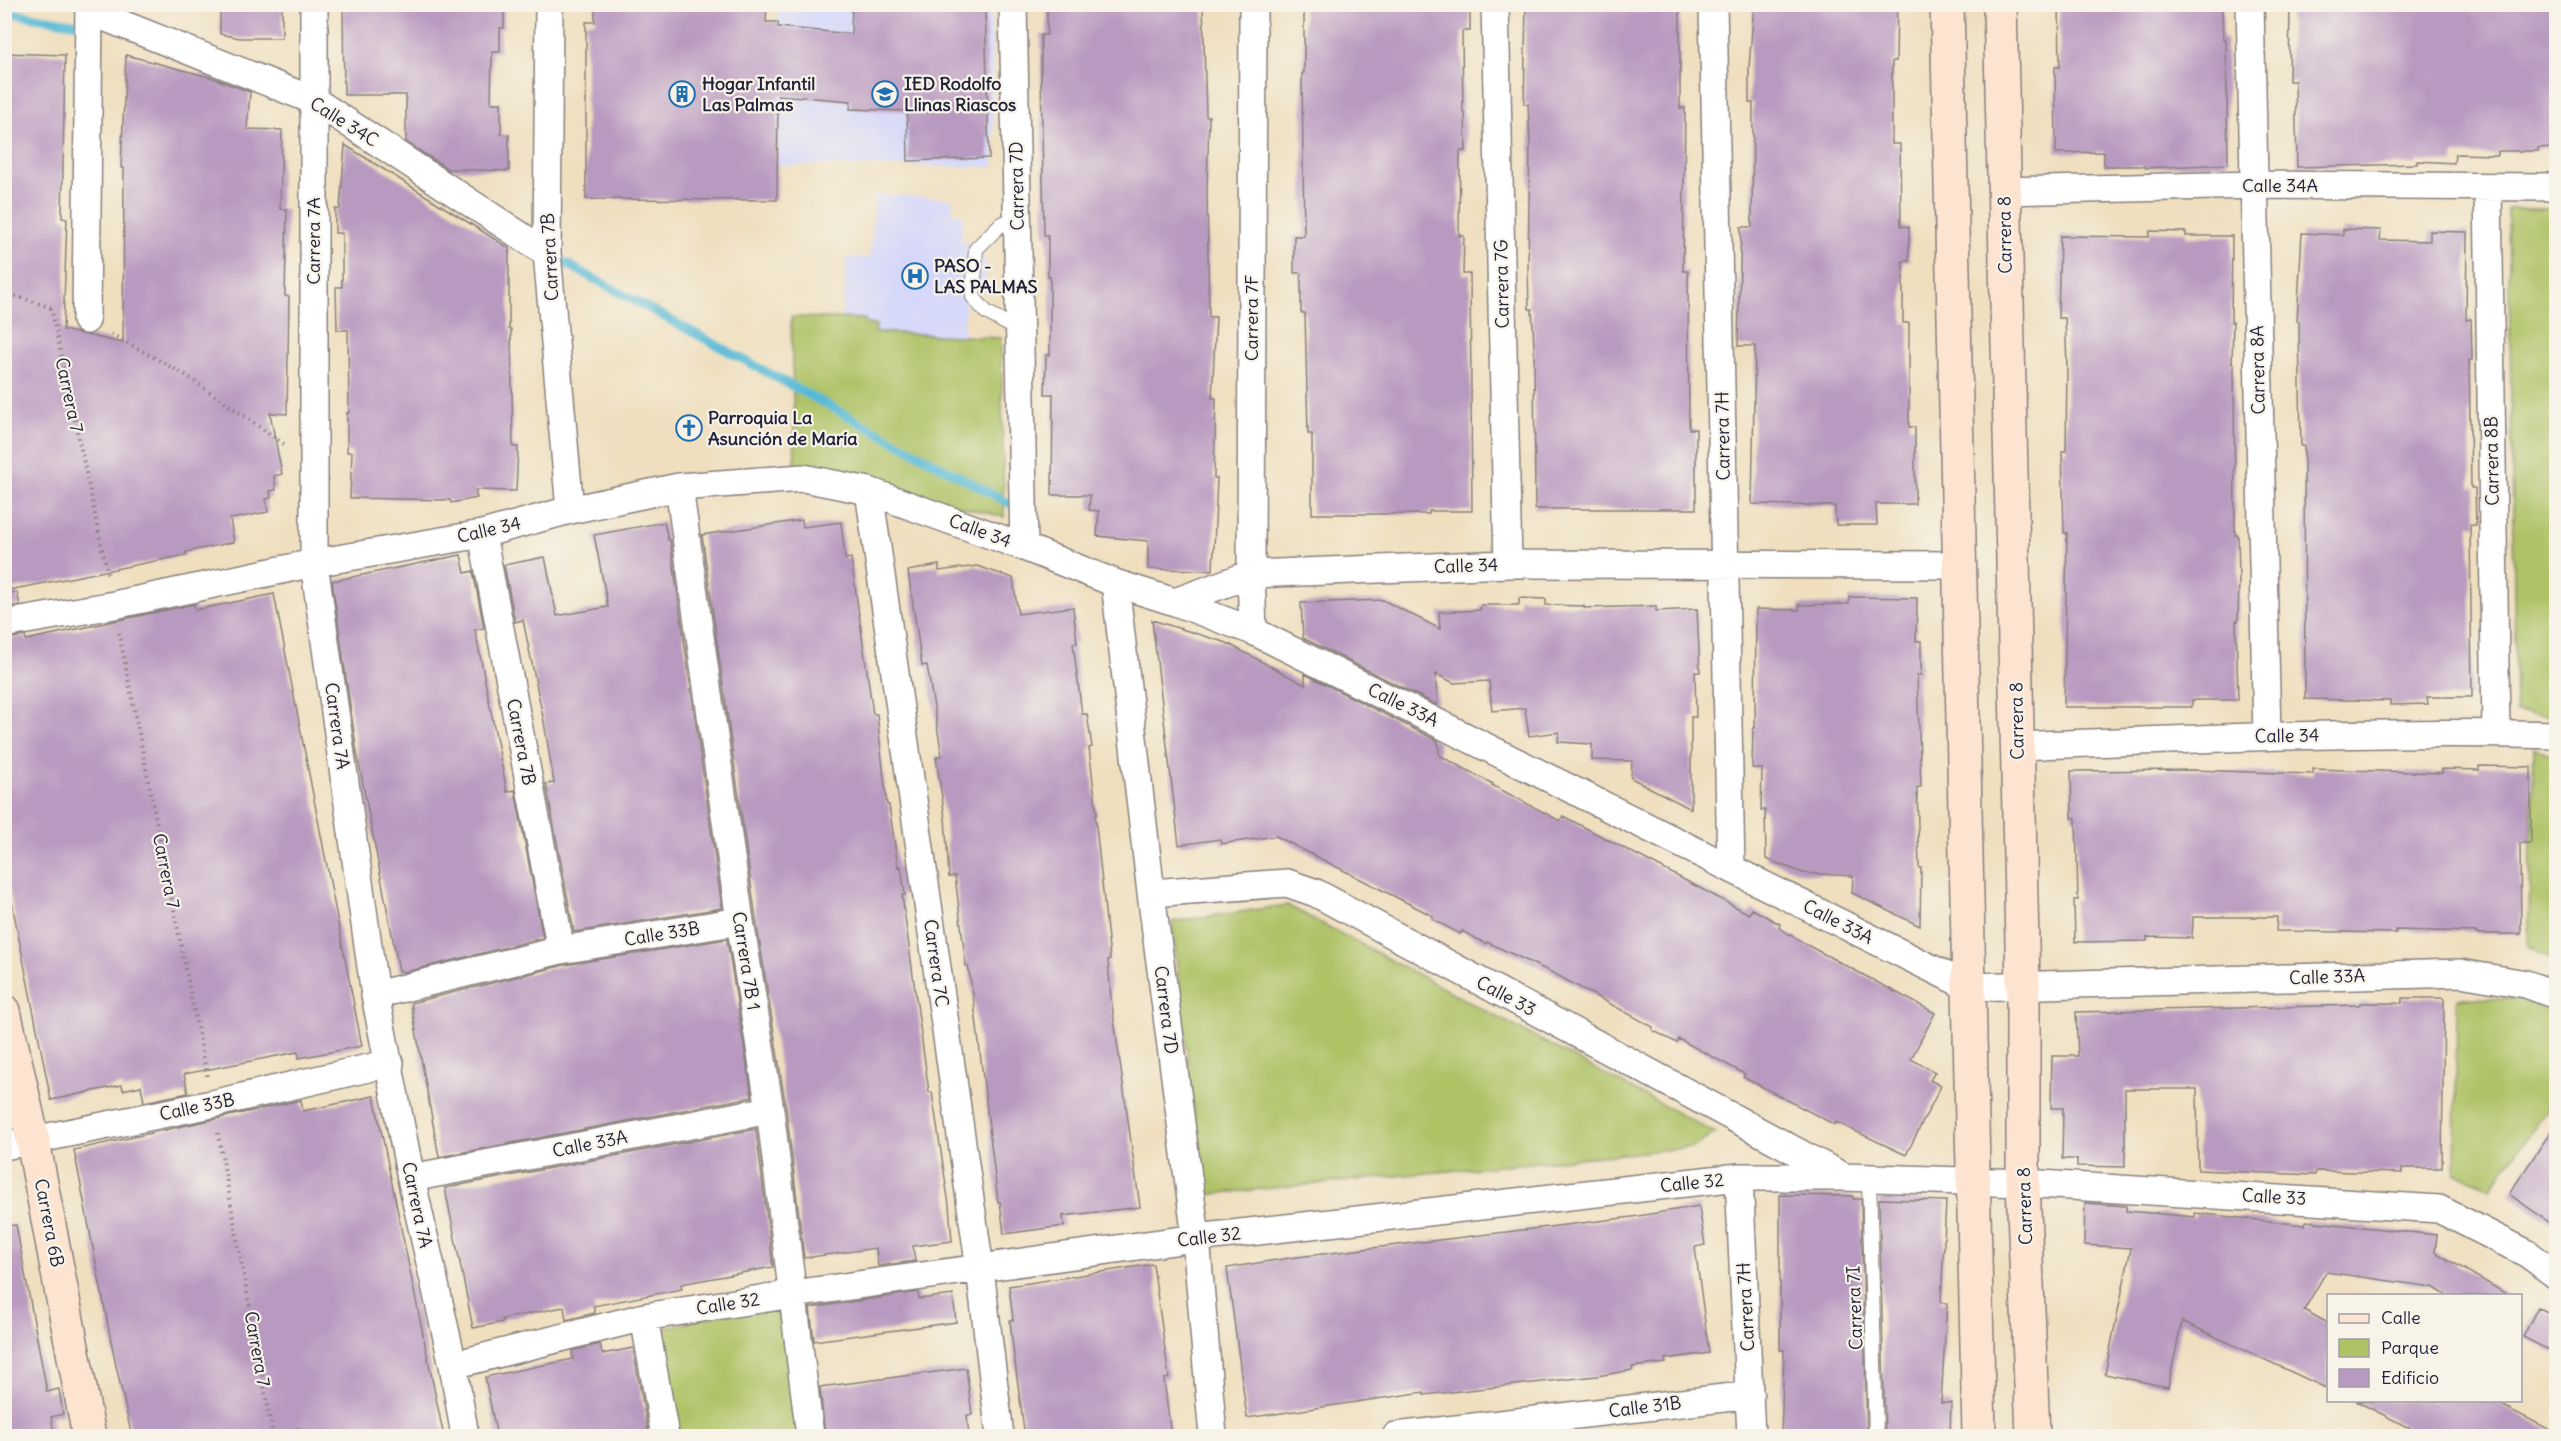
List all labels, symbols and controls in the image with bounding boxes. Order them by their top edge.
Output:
place label: Hogar Infantil Las Palmas [702,72,815,116]
place label: IED Rodolfo Llinas Riascos [904,72,1016,116]
building icon: Hogar Infantil Las Palmas [667,79,697,109]
school or university icon: IED Rodolfo Llinas Riascos [870,79,900,109]
street label: Calle 34C [306,92,383,152]
street label: Carrera 7D [1004,141,1029,231]
street label: Calle 34A [2242,174,2318,197]
street label: Carrera 8 [1992,196,2017,274]
street label: Carrera 7A [302,197,325,285]
street label: Carrera 7B [536,212,563,302]
street label: Carrera 7G [1489,239,1514,329]
place label: PASO - LAS PALMAS [934,254,1037,298]
hospital icon: PASO - LAS PALMAS [900,261,930,291]
street label: Carrera 7F [1240,275,1263,361]
street label: Carrera 8A [2245,325,2270,415]
street label: Carrera 7 [50,355,89,435]
street label: Carrera 7H [1710,391,1735,481]
place label: Parroquia La Asunción de María [708,406,858,450]
church icon: Parroquia La Asunción de María [674,413,704,443]
street label: Carrera 8B [2479,416,2504,506]
street label: Calle 34 [946,509,1014,552]
street label: Calle 34 [455,511,523,548]
street label: Calle 34 [1433,553,1499,578]
street label: Calle 33A [1364,678,1442,732]
street label: Carrera 7A [320,681,355,771]
street label: Carrera 8 [2004,682,2029,760]
street label: Carrera 7B [502,696,541,787]
street label: Calle 34 [2254,723,2320,748]
street label: Carrera 7 [148,831,185,911]
street label: Calle 33A [1799,894,1877,949]
street label: Carrera 7B 1 [727,910,766,1012]
street label: Calle 33B [622,916,701,951]
street label: Carrera 7C [919,918,954,1008]
street label: Carrera 7D [1150,964,1183,1056]
street label: Calle 33A [2289,964,2365,989]
street label: Calle 33 [1472,970,1540,1021]
street label: Calle 33B [157,1087,237,1126]
street label: Calle 33A [550,1125,629,1162]
street label: Carrera 7A [397,1160,438,1250]
street label: Carrera 8 [2012,1167,2037,1245]
street label: Calle 32 [1659,1168,1725,1197]
street label: Carrera 6B [30,1177,69,1269]
street label: Calle 33 [2241,1183,2307,1210]
street label: Calle 32 [1176,1221,1242,1252]
street label: Carrera 7H [1732,1262,1759,1352]
street label: Carrera 7I [1842,1265,1867,1351]
street label: Calle 32 [694,1287,762,1320]
legend [2327,1294,2522,1402]
text: Calle [2381,1306,2421,1329]
street label: Carrera 7 [240,1309,275,1389]
text: Parque [2381,1336,2439,1359]
text: Edificio [2381,1366,2439,1389]
street label: Calle 31B [1607,1391,1683,1422]

